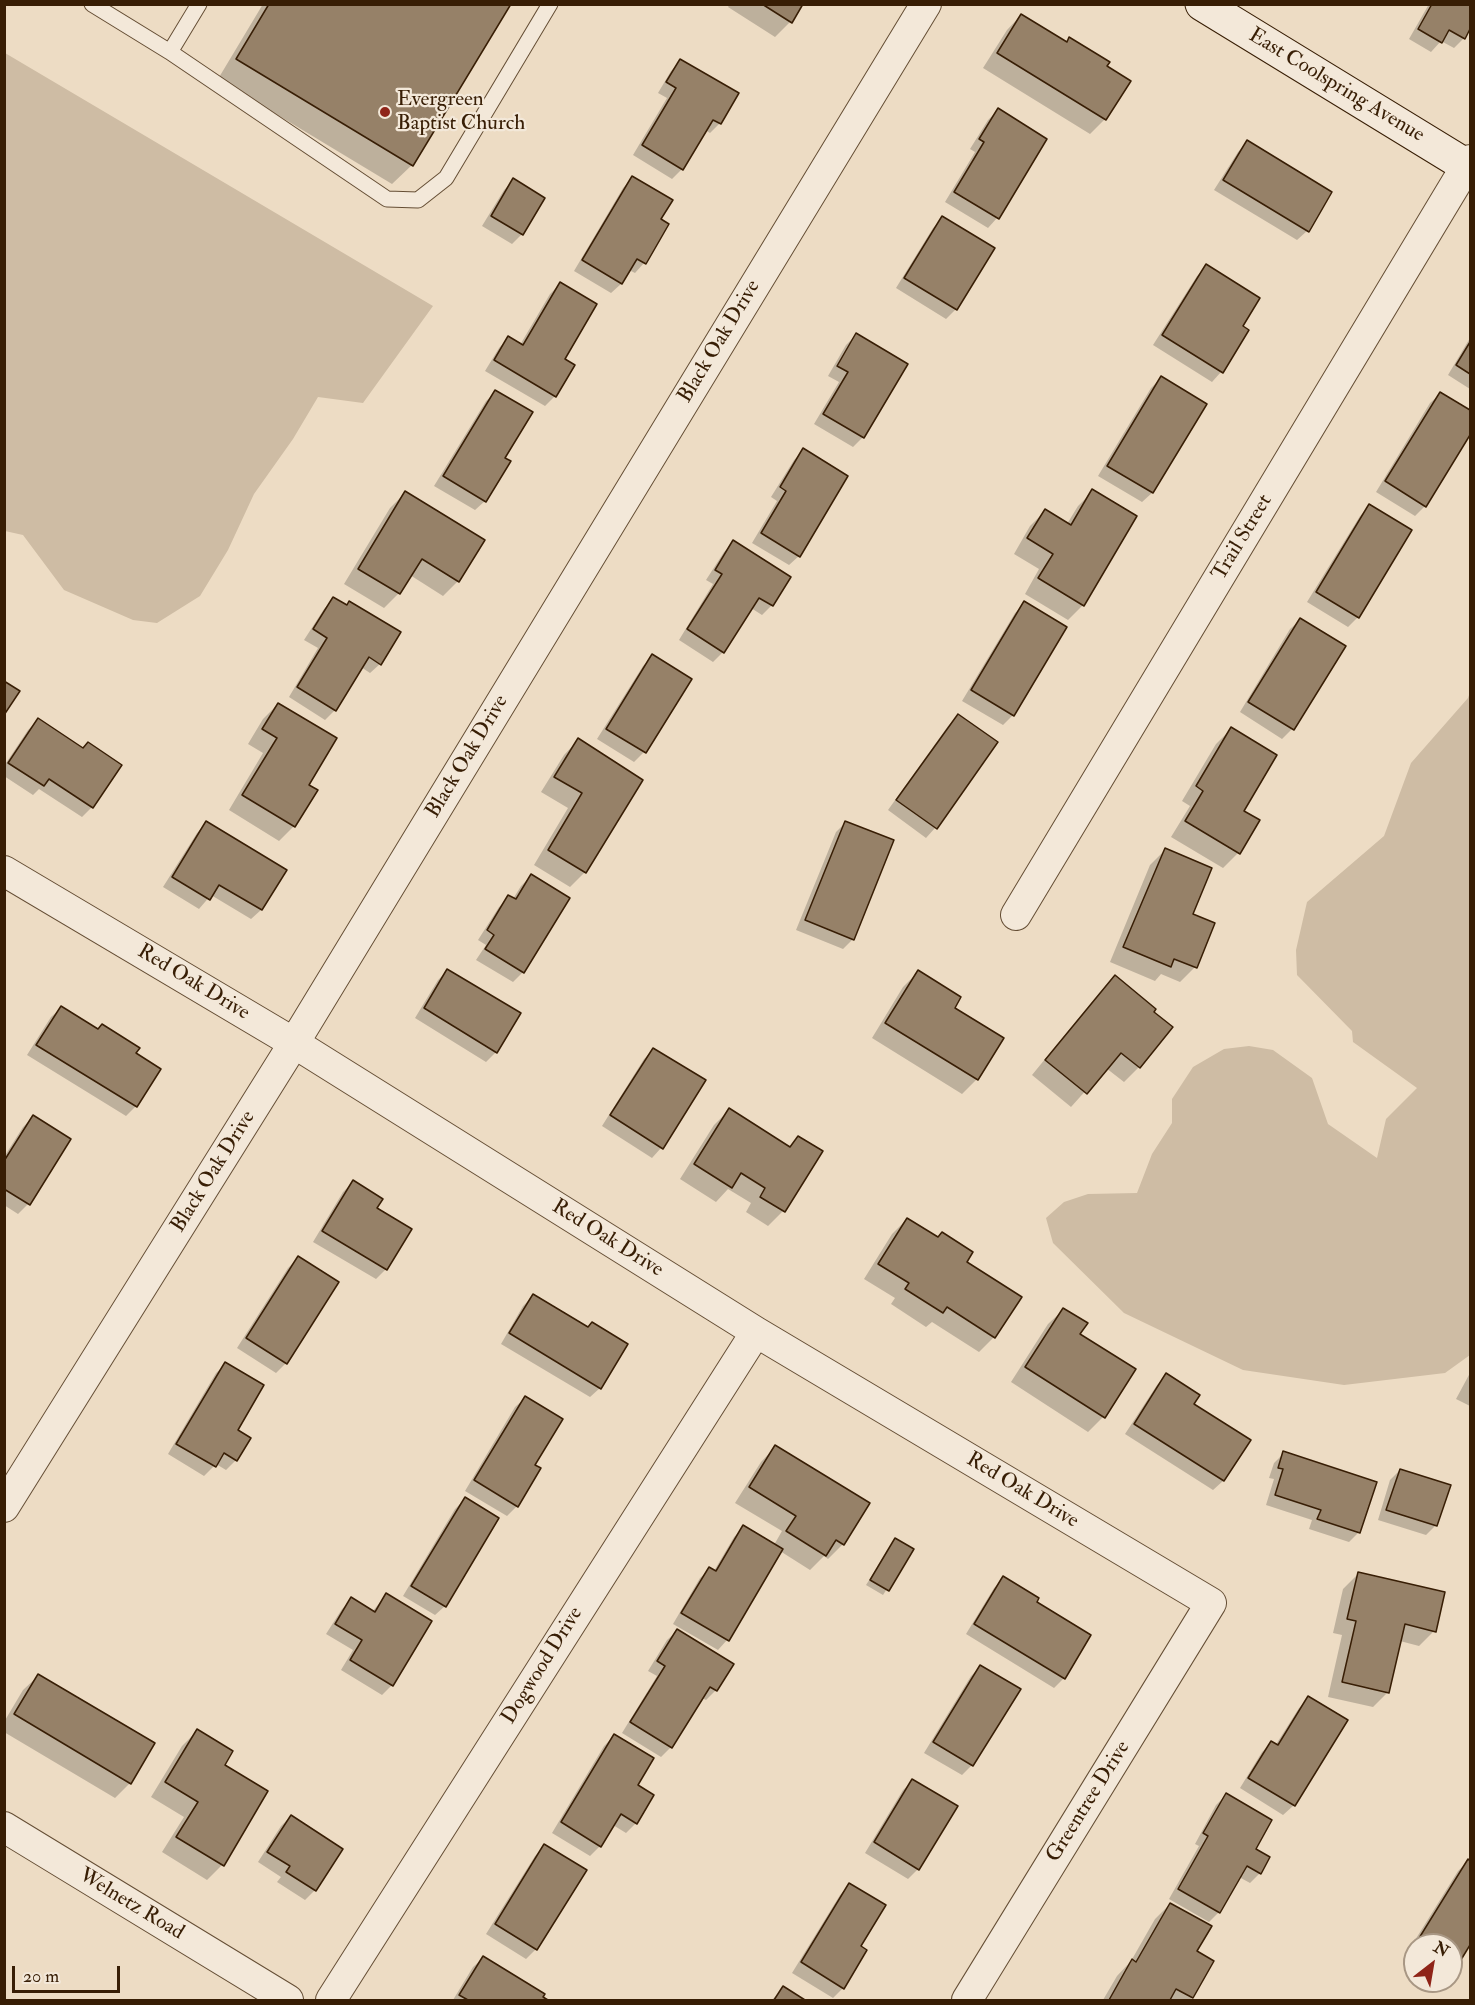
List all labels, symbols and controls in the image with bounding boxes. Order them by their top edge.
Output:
street label: East Coolspring Avenue [1244,24,1428,148]
place label: Evergreen Baptist Church [397,87,525,137]
marker: Evergreen Baptist Church [378,105,392,119]
street label: Black Oak Drive [673,276,767,408]
street label: Trail Street [1208,490,1278,586]
street label: Black Oak Drive [421,691,515,823]
street label: Red Oak Drive [132,940,254,1026]
street label: Black Oak Drive [167,1106,261,1238]
street label: Red Oak Drive [547,1195,667,1283]
street label: Red Oak Drive [961,1448,1083,1534]
street label: Dogwood Drive [497,1603,589,1729]
street label: Greentree Drive [1042,1737,1136,1867]
street label: Welnetz Road [74,1864,188,1946]
north arrow [1403,1933,1463,1993]
text: N [1430,1937,1453,1962]
scale bar [15,1954,123,1992]
text: 20 m [23,1965,59,1988]

